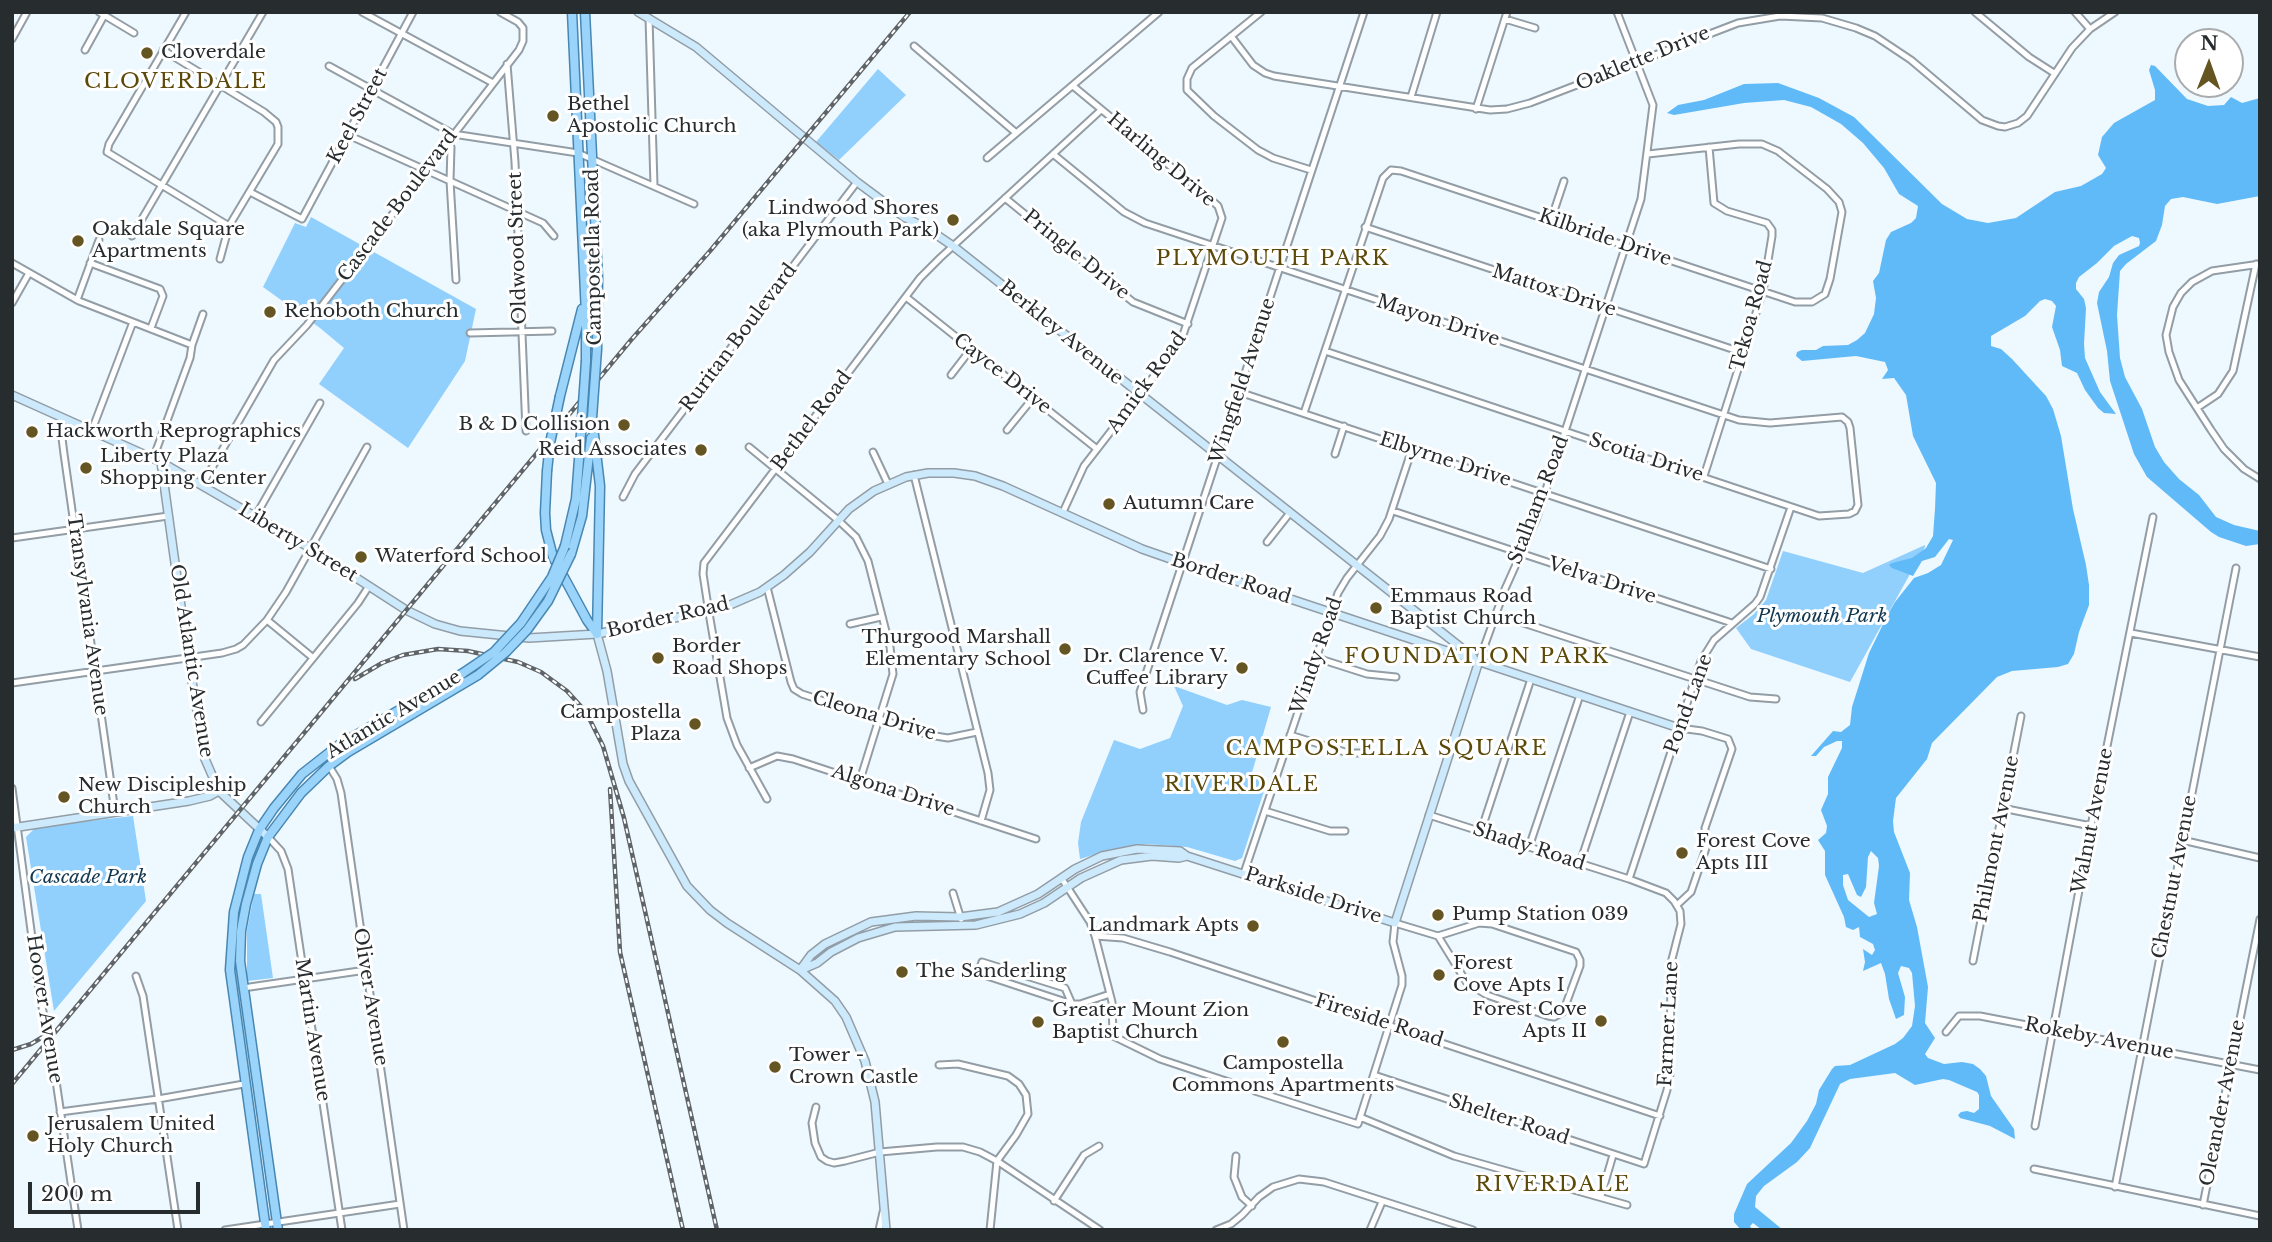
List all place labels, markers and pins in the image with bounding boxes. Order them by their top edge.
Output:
place label: Cloverdale [161,42,266,64]
marker: Cloverdale [139,45,155,61]
place label: Bethel Apostolic Church [567,94,737,138]
marker: Bethel Apostolic Church [545,108,561,124]
place label: Lindwood Shores (aka Plymouth Park) [742,198,939,242]
marker: Lindwood Shores (aka Plymouth Park) [945,212,961,228]
place label: Oakdale Square Apartments [92,219,245,263]
marker: Oakdale Square Apartments [70,233,86,249]
place label: Rehoboth Church [284,301,459,323]
marker: Rehoboth Church [262,304,278,320]
place label: B & D Collision [458,414,610,436]
marker: B & D Collision [616,417,632,433]
place label: Hackworth Reprographics [46,421,301,443]
marker: Hackworth Reprographics [24,424,40,440]
place label: Reid Associates [538,439,687,461]
marker: Reid Associates [693,442,709,458]
place label: Liberty Plaza Shopping Center [100,446,266,490]
marker: Liberty Plaza Shopping Center [78,460,94,476]
place label: Autumn Care [1123,493,1254,515]
marker: Autumn Care [1101,496,1117,512]
place label: Waterford School [375,546,547,568]
marker: Waterford School [353,549,369,565]
place label: Emmaus Road Baptist Church [1390,586,1536,630]
marker: Emmaus Road Baptist Church [1368,600,1384,616]
place label: Thurgood Marshall Elementary School [862,627,1051,671]
place label: Border Road Shops [672,636,787,680]
marker: Thurgood Marshall Elementary School [1057,641,1073,657]
place label: Dr. Clarence V. Cuffee Library [1083,646,1228,690]
marker: Border Road Shops [650,650,666,666]
marker: Dr. Clarence V. Cuffee Library [1234,660,1250,676]
place label: Campostella Plaza [560,702,681,746]
marker: Campostella Plaza [687,716,703,732]
place label: New Discipleship Church [78,775,246,819]
marker: New Discipleship Church [56,789,72,805]
place label: Forest Cove Apts III [1696,831,1811,875]
marker: Forest Cove Apts III [1674,845,1690,861]
place label: Pump Station 039 [1452,904,1629,926]
marker: Pump Station 039 [1430,907,1446,923]
place label: Landmark Apts [1088,915,1239,937]
marker: Landmark Apts [1245,918,1261,934]
place label: Forest Cove Apts I [1453,953,1565,997]
place label: The Sanderling [916,961,1066,983]
marker: The Sanderling [894,964,910,980]
marker: Forest Cove Apts I [1431,967,1447,983]
place label: Forest Cove Apts II [1472,999,1587,1043]
place label: Greater Mount Zion Baptist Church [1052,1000,1249,1044]
marker: Forest Cove Apts II [1593,1013,1609,1029]
marker: Greater Mount Zion Baptist Church [1030,1014,1046,1030]
marker: Campostella Commons Apartments [1275,1034,1291,1050]
place label: Tower - Crown Castle [789,1045,919,1089]
place label: Campostella Commons Apartments [1172,1053,1394,1097]
marker: Tower - Crown Castle [767,1059,783,1075]
place label: Jerusalem United Holy Church [47,1114,215,1158]
marker: Jerusalem United Holy Church [25,1128,41,1144]

